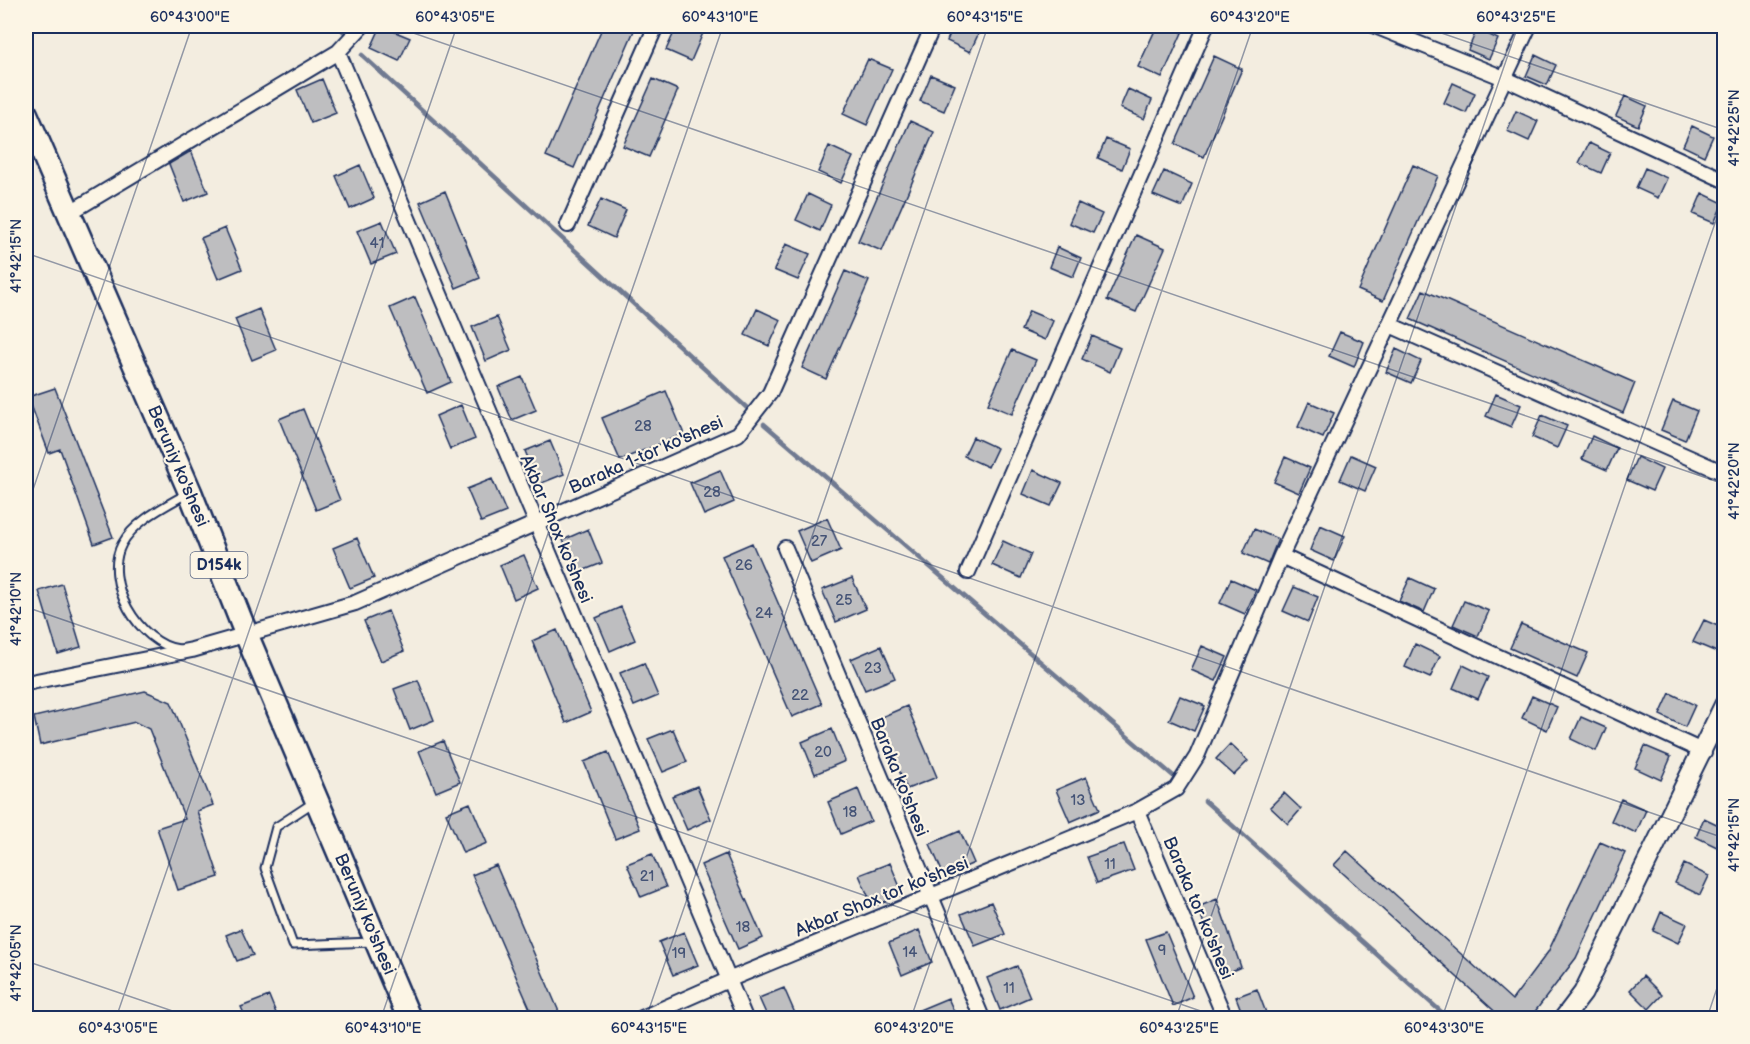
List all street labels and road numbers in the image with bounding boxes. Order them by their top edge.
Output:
street label: Beruniy ko'shesi [143,402,213,530]
street label: Baraka 1-tor ko'shesi [566,412,726,498]
street label: Akbar Shox ko'shesi [515,452,597,606]
road number: D154k [190,552,248,578]
street label: Baraka ko'shesi [866,714,932,840]
street label: Baraka tor ko'shesi [1158,834,1238,982]
street label: Beruniy ko'shesi [330,850,400,978]
street label: Akbar Shox tor ko'shesi [792,853,972,941]

